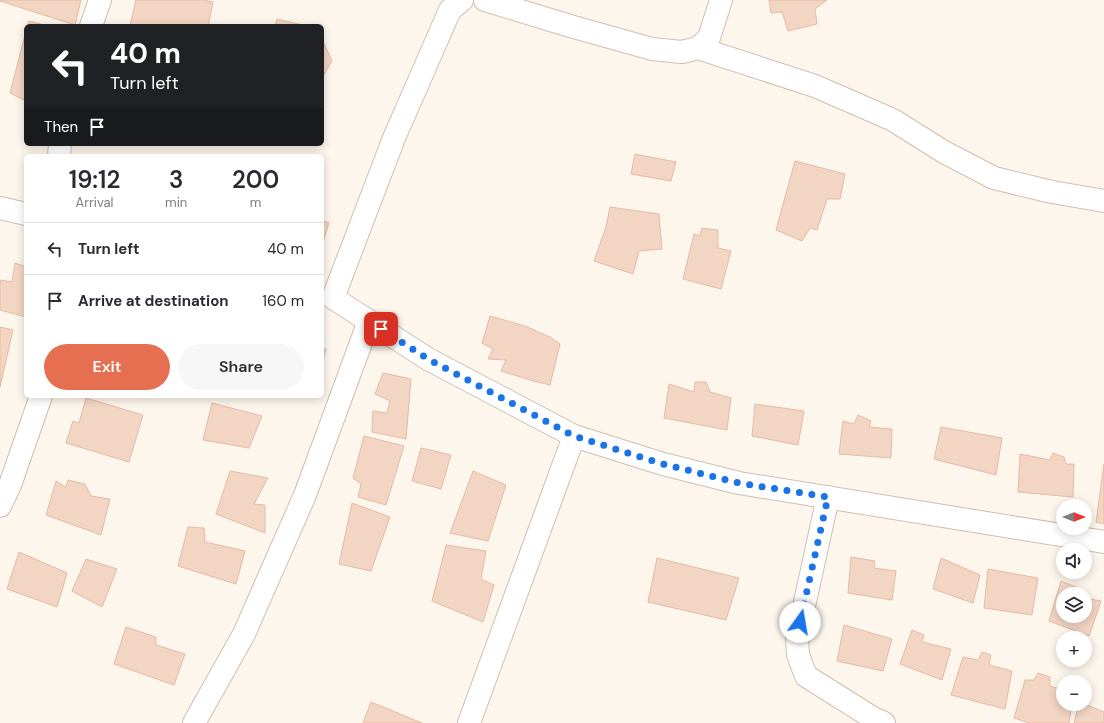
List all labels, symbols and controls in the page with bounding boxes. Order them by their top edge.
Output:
text: 40 m [110,35,181,72]
icon: left [44,40,96,92]
text: Turn left [110,71,179,95]
icon: arrive [86,116,108,138]
text: Then [44,117,78,137]
text: 19:12 [69,164,120,195]
text: 3 [169,164,183,195]
text: 200 [232,164,279,195]
text: Arrival [76,194,113,211]
text: min [165,194,187,211]
text: m [250,194,261,211]
icon: left [44,238,66,260]
text: Turn left [78,239,139,259]
text: 40 m [267,239,304,259]
icon: arrive [44,290,66,312]
text: Arrive at destination [78,291,229,311]
text: 160 m [262,291,304,311]
pin [364,312,398,346]
icon: arrive [370,318,392,340]
button: Exit [44,344,170,390]
button: Share [178,344,304,390]
north arrow [1056,499,1092,535]
map controls [1056,499,1092,711]
button: sound [1056,543,1092,579]
button: layers [1056,587,1092,623]
position arrow [779,601,821,643]
button: + [1056,631,1092,667]
button: − [1056,675,1092,711]

